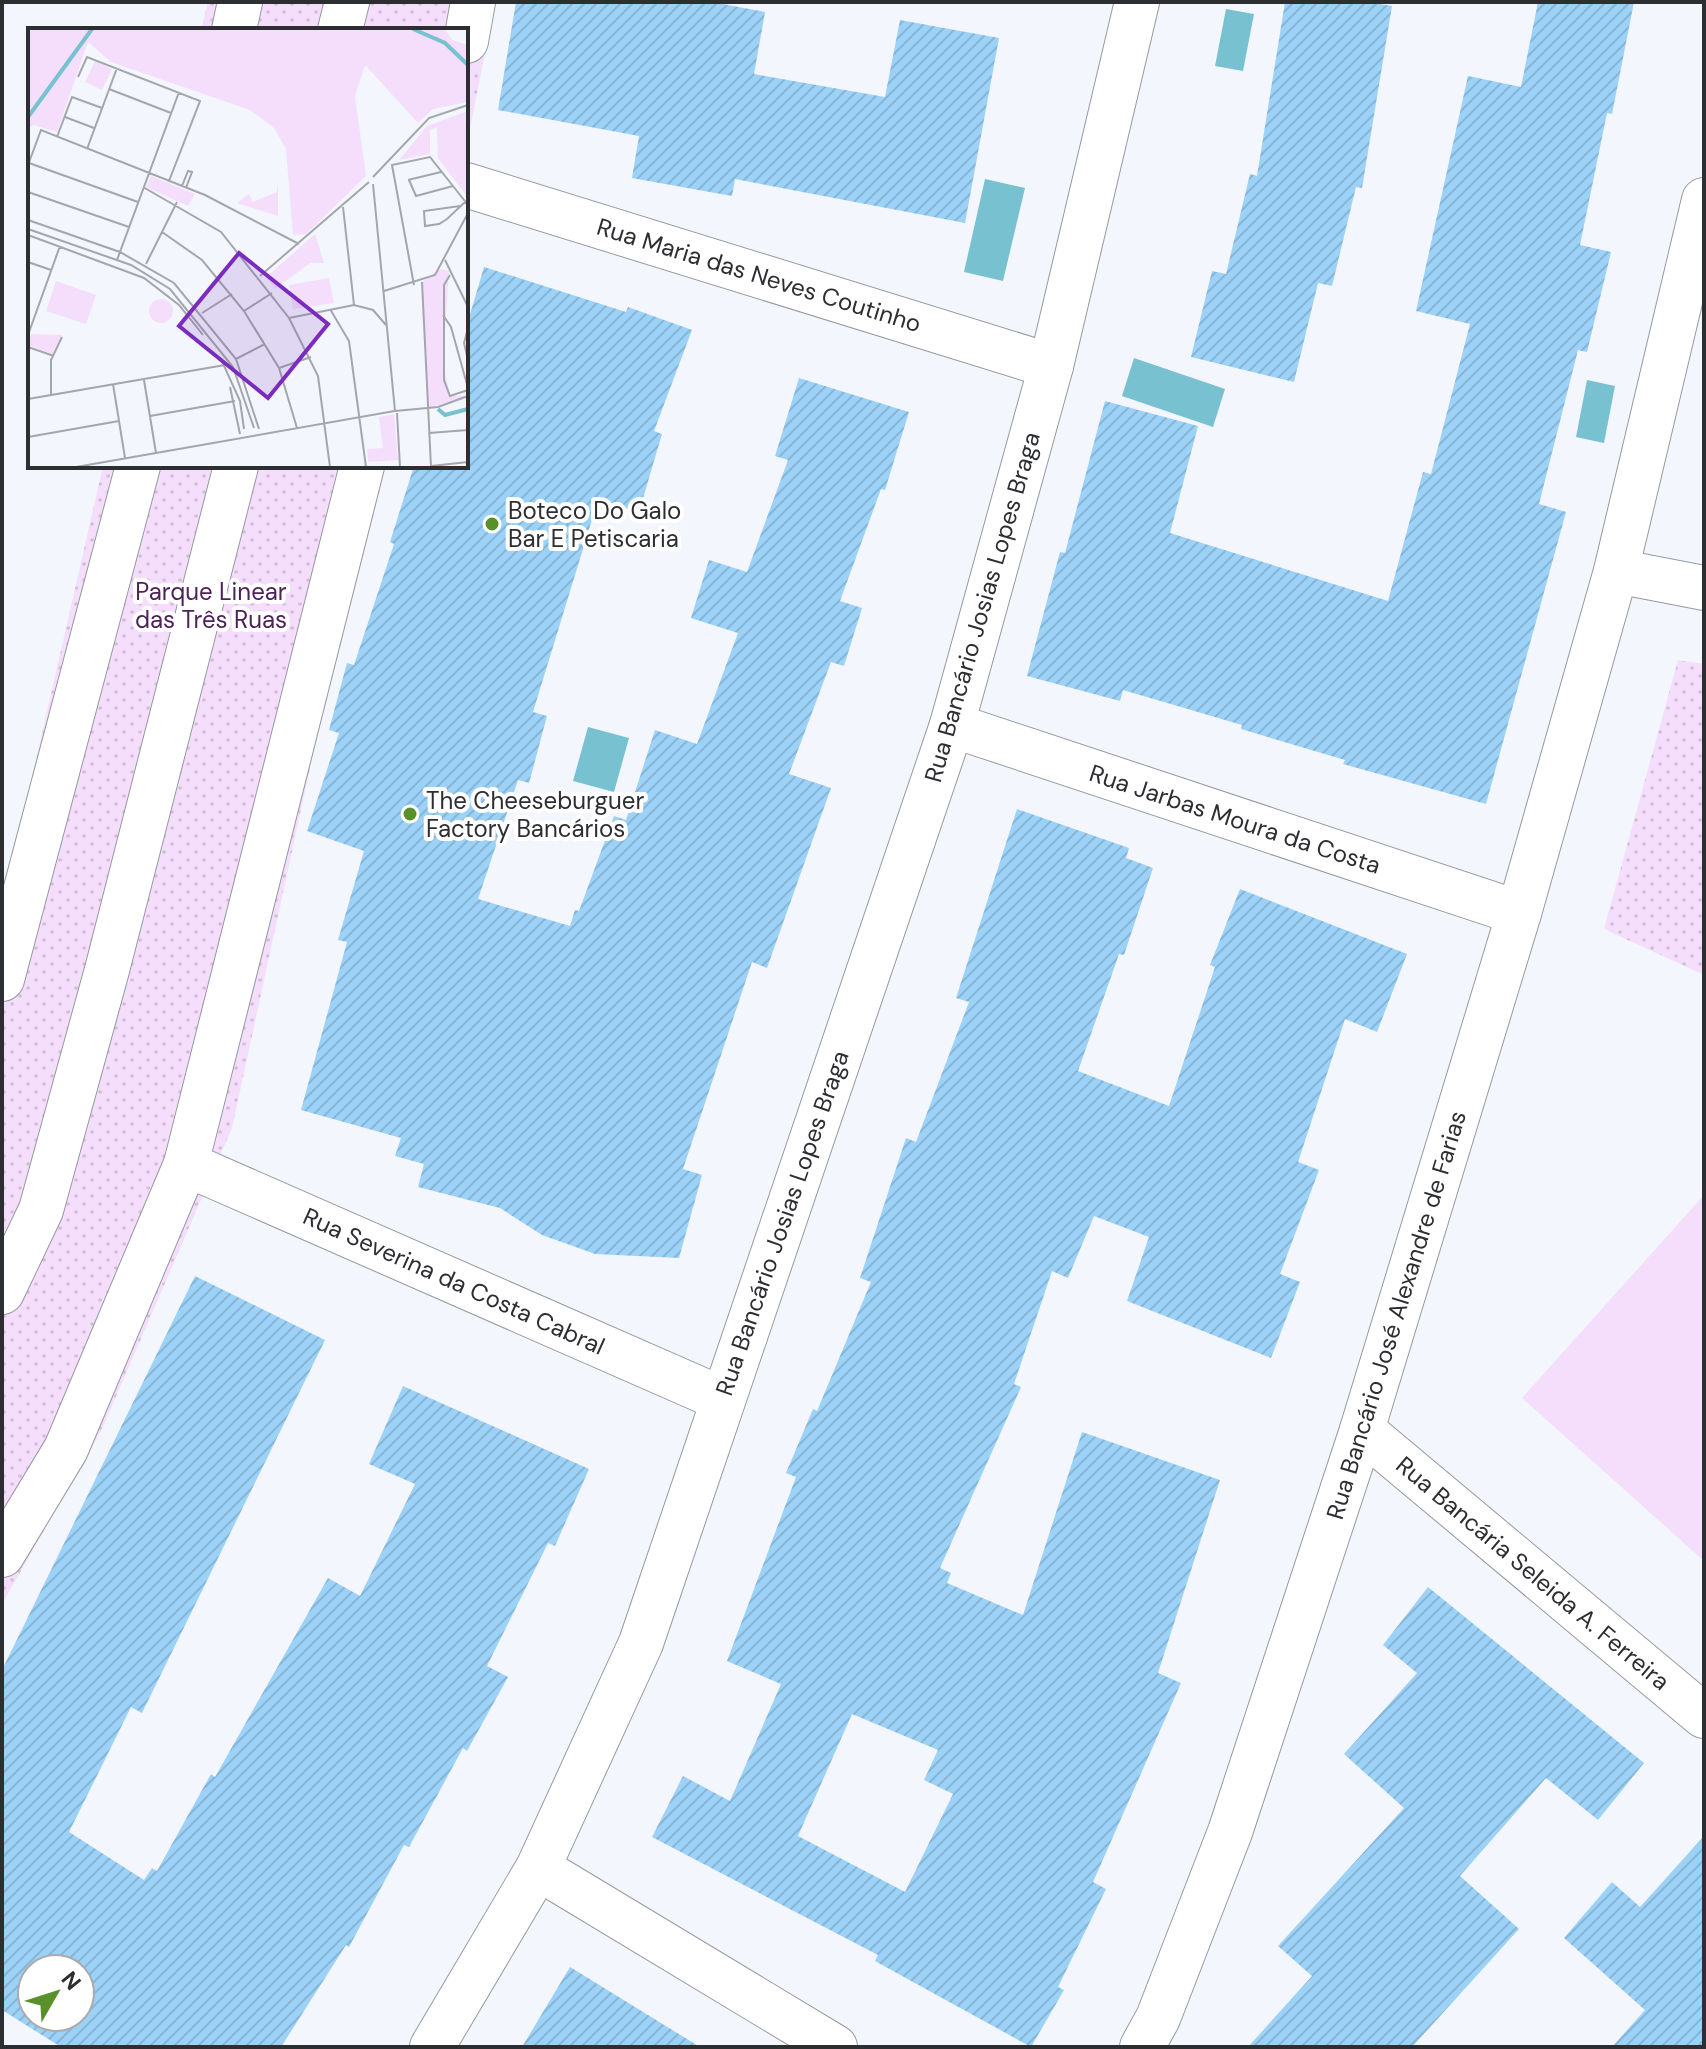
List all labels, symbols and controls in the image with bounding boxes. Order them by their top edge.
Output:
inset map [28,28,468,468]
street label: Rua Maria das Neves Coutinho [593,211,925,339]
street label: Rua Bancário Josias Lopes Braga [917,428,1047,786]
place label: Boteco Do Galo Bar E Petiscaria [508,495,681,554]
marker: Boteco Do Galo Bar E Petiscaria [483,515,501,533]
park label: Parque Linear das Três Ruas [135,576,287,635]
street label: Rua Jarbas Moura da Costa [1085,757,1385,881]
place label: The Cheeseburguer Factory Bancários [426,785,644,844]
marker: The Cheeseburguer Factory Bancários [401,805,419,823]
street label: Rua Bancário Josias Lopes Braga [708,1046,856,1400]
street label: Rua Bancário José Alexandre de Farias [1319,1107,1473,1523]
street label: Rua Severina da Costa Cabral [298,1200,610,1362]
street label: Rua Bancária Seleida A. Ferreira [1390,1449,1676,1697]
north arrow [16,1953,96,2033]
text: N [55,1965,87,1996]

